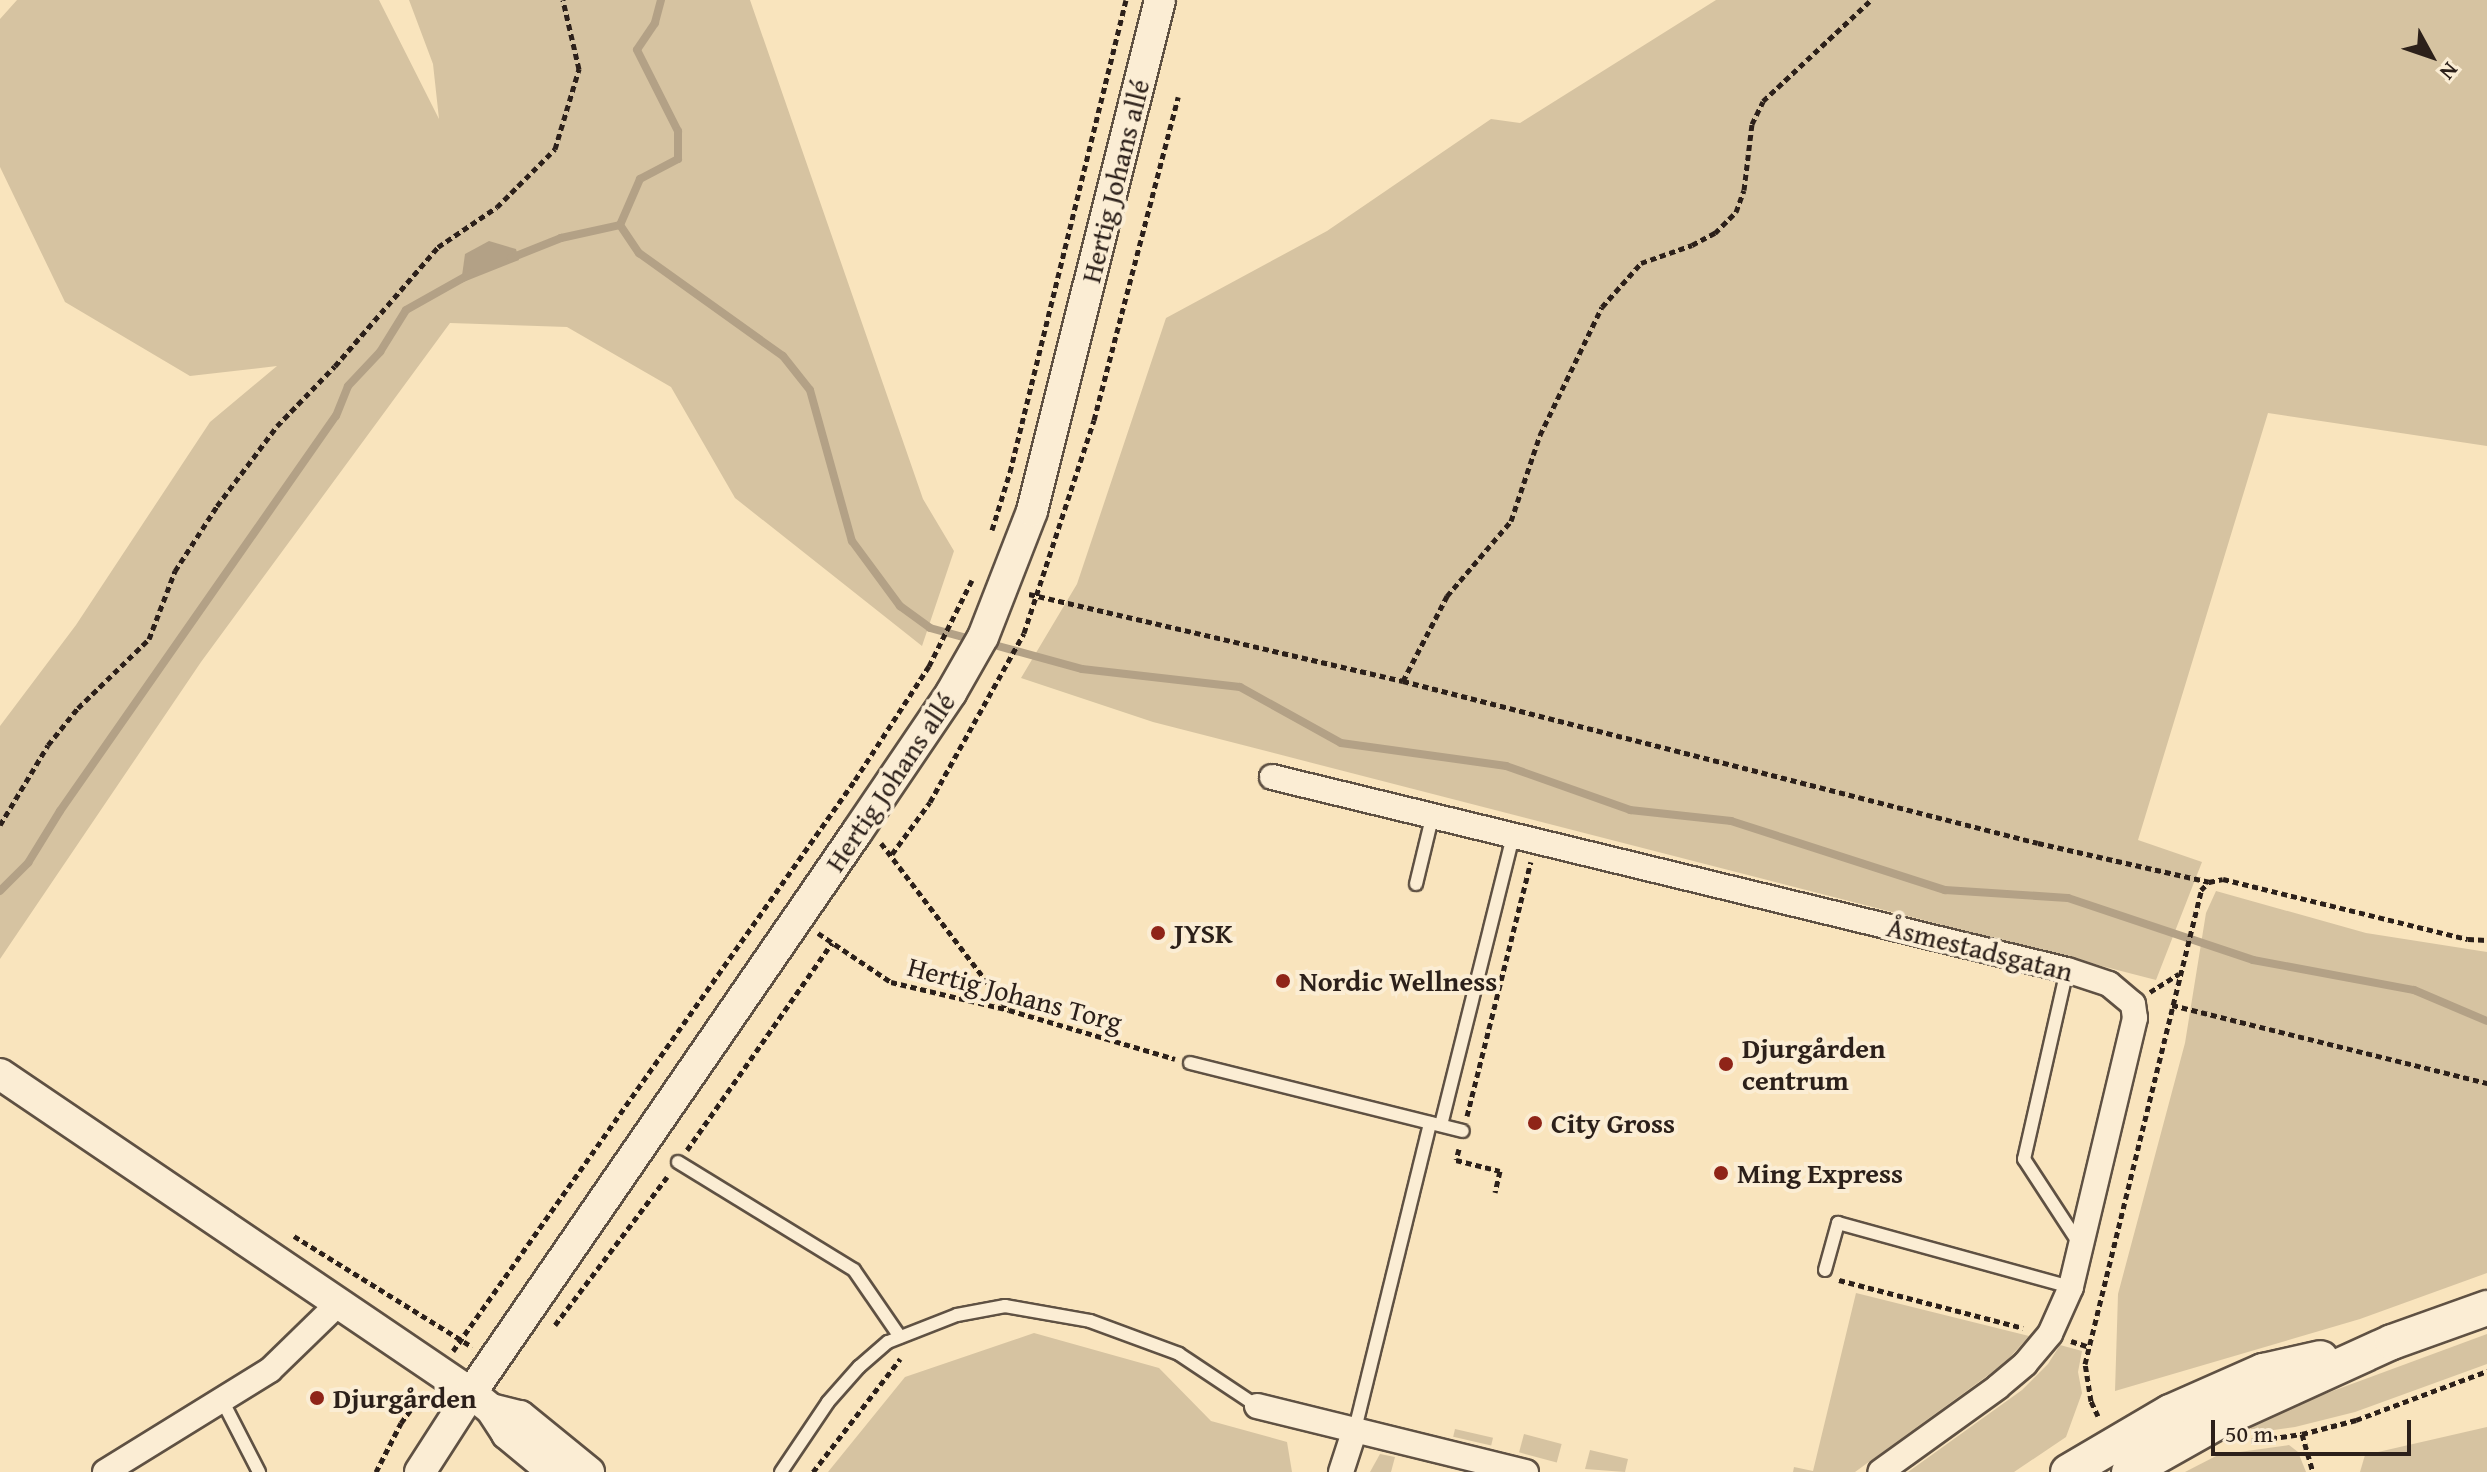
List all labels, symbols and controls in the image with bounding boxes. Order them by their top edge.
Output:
north arrow [2391,16,2471,96]
text: N [2432,56,2466,87]
street label: Hertig Johans allé [1074,76,1156,286]
street label: Hertig Johans allé [818,686,962,878]
street label: Åsmestadsgatan [1884,910,2076,988]
place label: JYSK [1174,916,1233,950]
marker: JYSK [1149,924,1167,942]
street label: Hertig Johans Torg [904,949,1126,1039]
place label: Nordic Wellness [1299,964,1497,998]
marker: Nordic Wellness [1274,972,1292,990]
place label: Djurgården centrum [1742,1031,1886,1097]
marker: Djurgården centrum [1717,1055,1735,1073]
place label: City Gross [1551,1106,1675,1140]
marker: City Gross [1526,1114,1544,1132]
place label: Ming Express [1737,1156,1903,1190]
marker: Ming Express [1712,1164,1730,1182]
place label: Djurgården [333,1381,477,1415]
marker: Djurgården [308,1389,326,1407]
scale bar [2215,1404,2415,1454]
text: 50 m [2225,1416,2273,1451]

